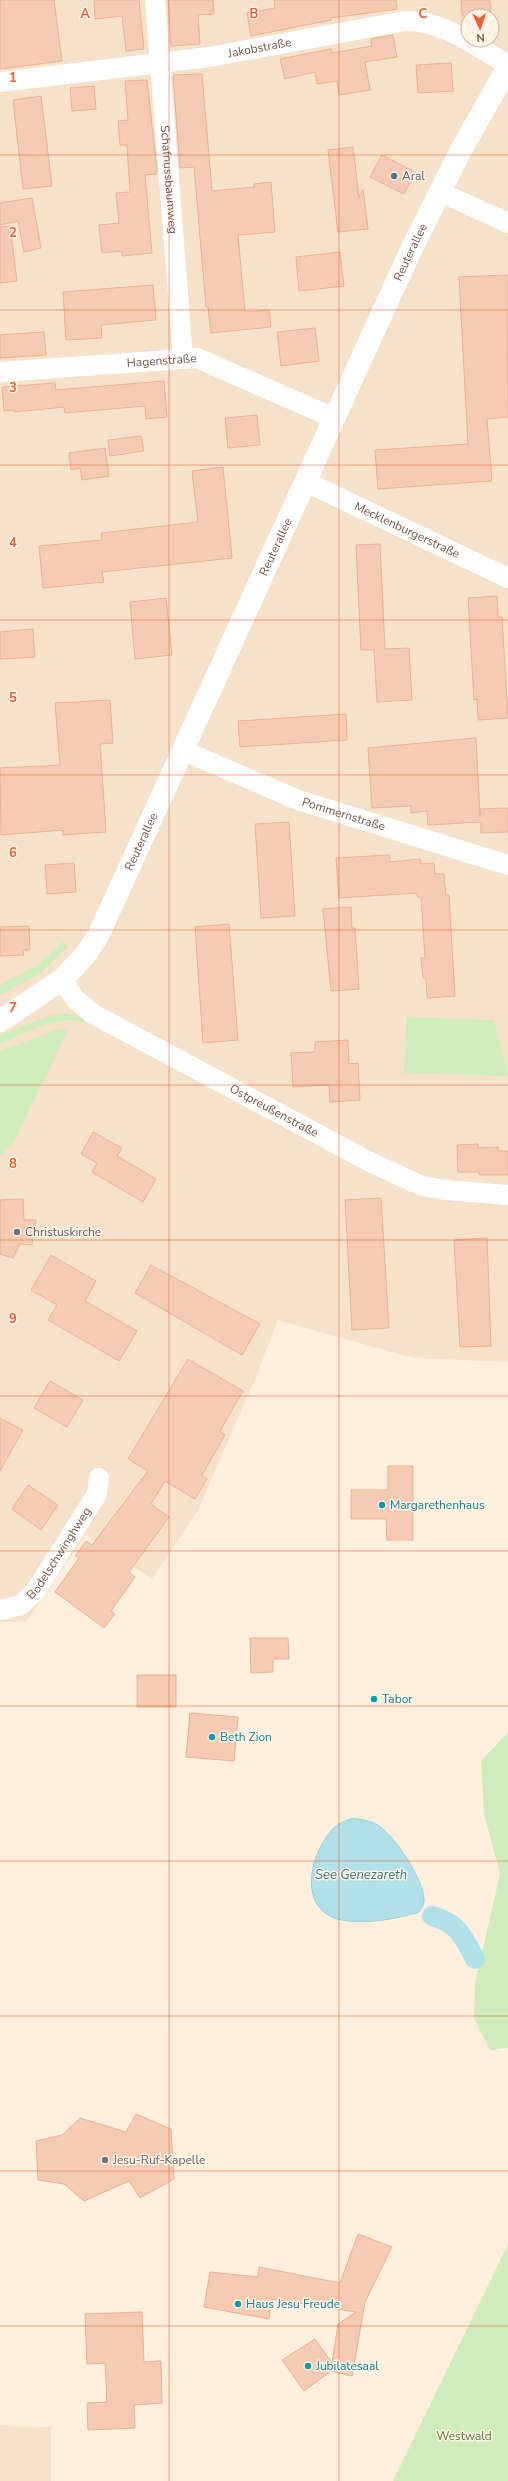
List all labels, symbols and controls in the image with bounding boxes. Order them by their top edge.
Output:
text: A [80,5,90,23]
text: B [250,5,259,23]
text: C [419,5,428,23]
north arrow [460,8,500,48]
text: N [476,30,485,45]
street label: Jakobstraße [226,34,293,62]
text: 1 [9,69,17,87]
street label: Schafnussbaumweg [157,124,181,234]
place label: Aral [402,168,425,184]
marker: Aral [389,171,399,181]
street label: Reuterallee [390,221,431,284]
text: 2 [9,224,17,242]
street label: Hagenstraße [126,350,197,371]
text: 3 [9,379,17,397]
street label: Mecklenburgerstraße [352,498,462,562]
street label: Reuterallee [255,515,296,578]
text: 4 [9,534,17,552]
text: 5 [9,689,17,707]
street label: Pommernstraße [300,794,387,835]
street label: Reuterallee [121,810,161,873]
text: 6 [9,844,17,862]
text: 7 [9,999,17,1017]
street label: Ostpreußenstraße [227,1080,321,1141]
text: 8 [9,1155,17,1173]
place label: Christuskirche [25,1224,101,1240]
marker: Christuskirche [12,1227,22,1237]
text: 9 [9,1310,17,1328]
place label: Margarethenhaus [390,1497,485,1513]
marker: Margarethenhaus [377,1500,387,1510]
street label: Bodelschwinghweg [23,1504,95,1603]
place label: Tabor [382,1691,413,1707]
marker: Tabor [369,1694,379,1704]
place label: Beth Zion [220,1729,272,1745]
marker: Beth Zion [207,1732,217,1742]
water label: See Genezareth [315,1866,407,1884]
place label: Jesu-Ruf-Kapelle [112,2152,205,2168]
marker: Jesu-Ruf-Kapelle [100,2155,110,2165]
place label: Haus Jesu Freude [246,2296,340,2312]
marker: Haus Jesu Freude [233,2299,243,2309]
place label: Jubilatesaal [315,2358,379,2374]
marker: Jubilatesaal [303,2361,313,2371]
park label: Westwald [436,2428,492,2444]

